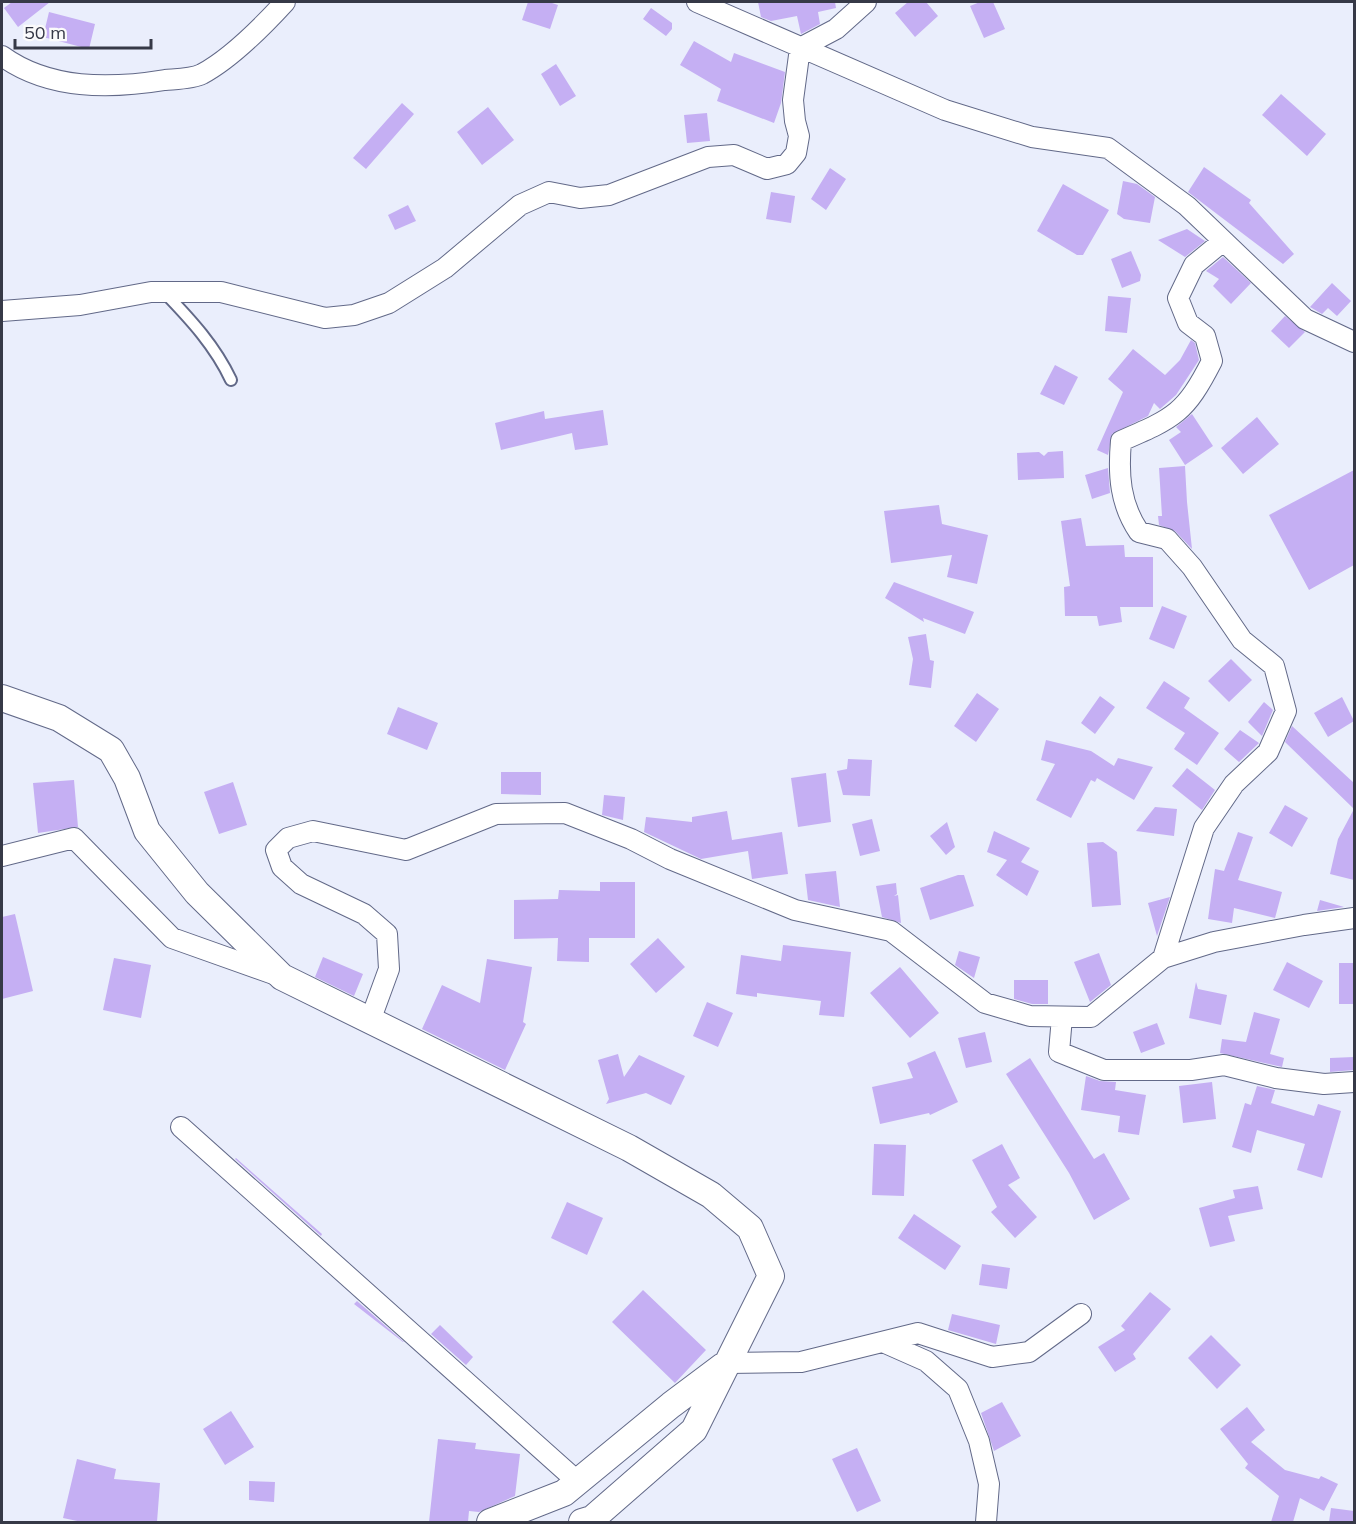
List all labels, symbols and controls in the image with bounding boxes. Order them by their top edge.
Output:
scale bar [15,12,152,50]
text: 50 m [24,21,66,44]

